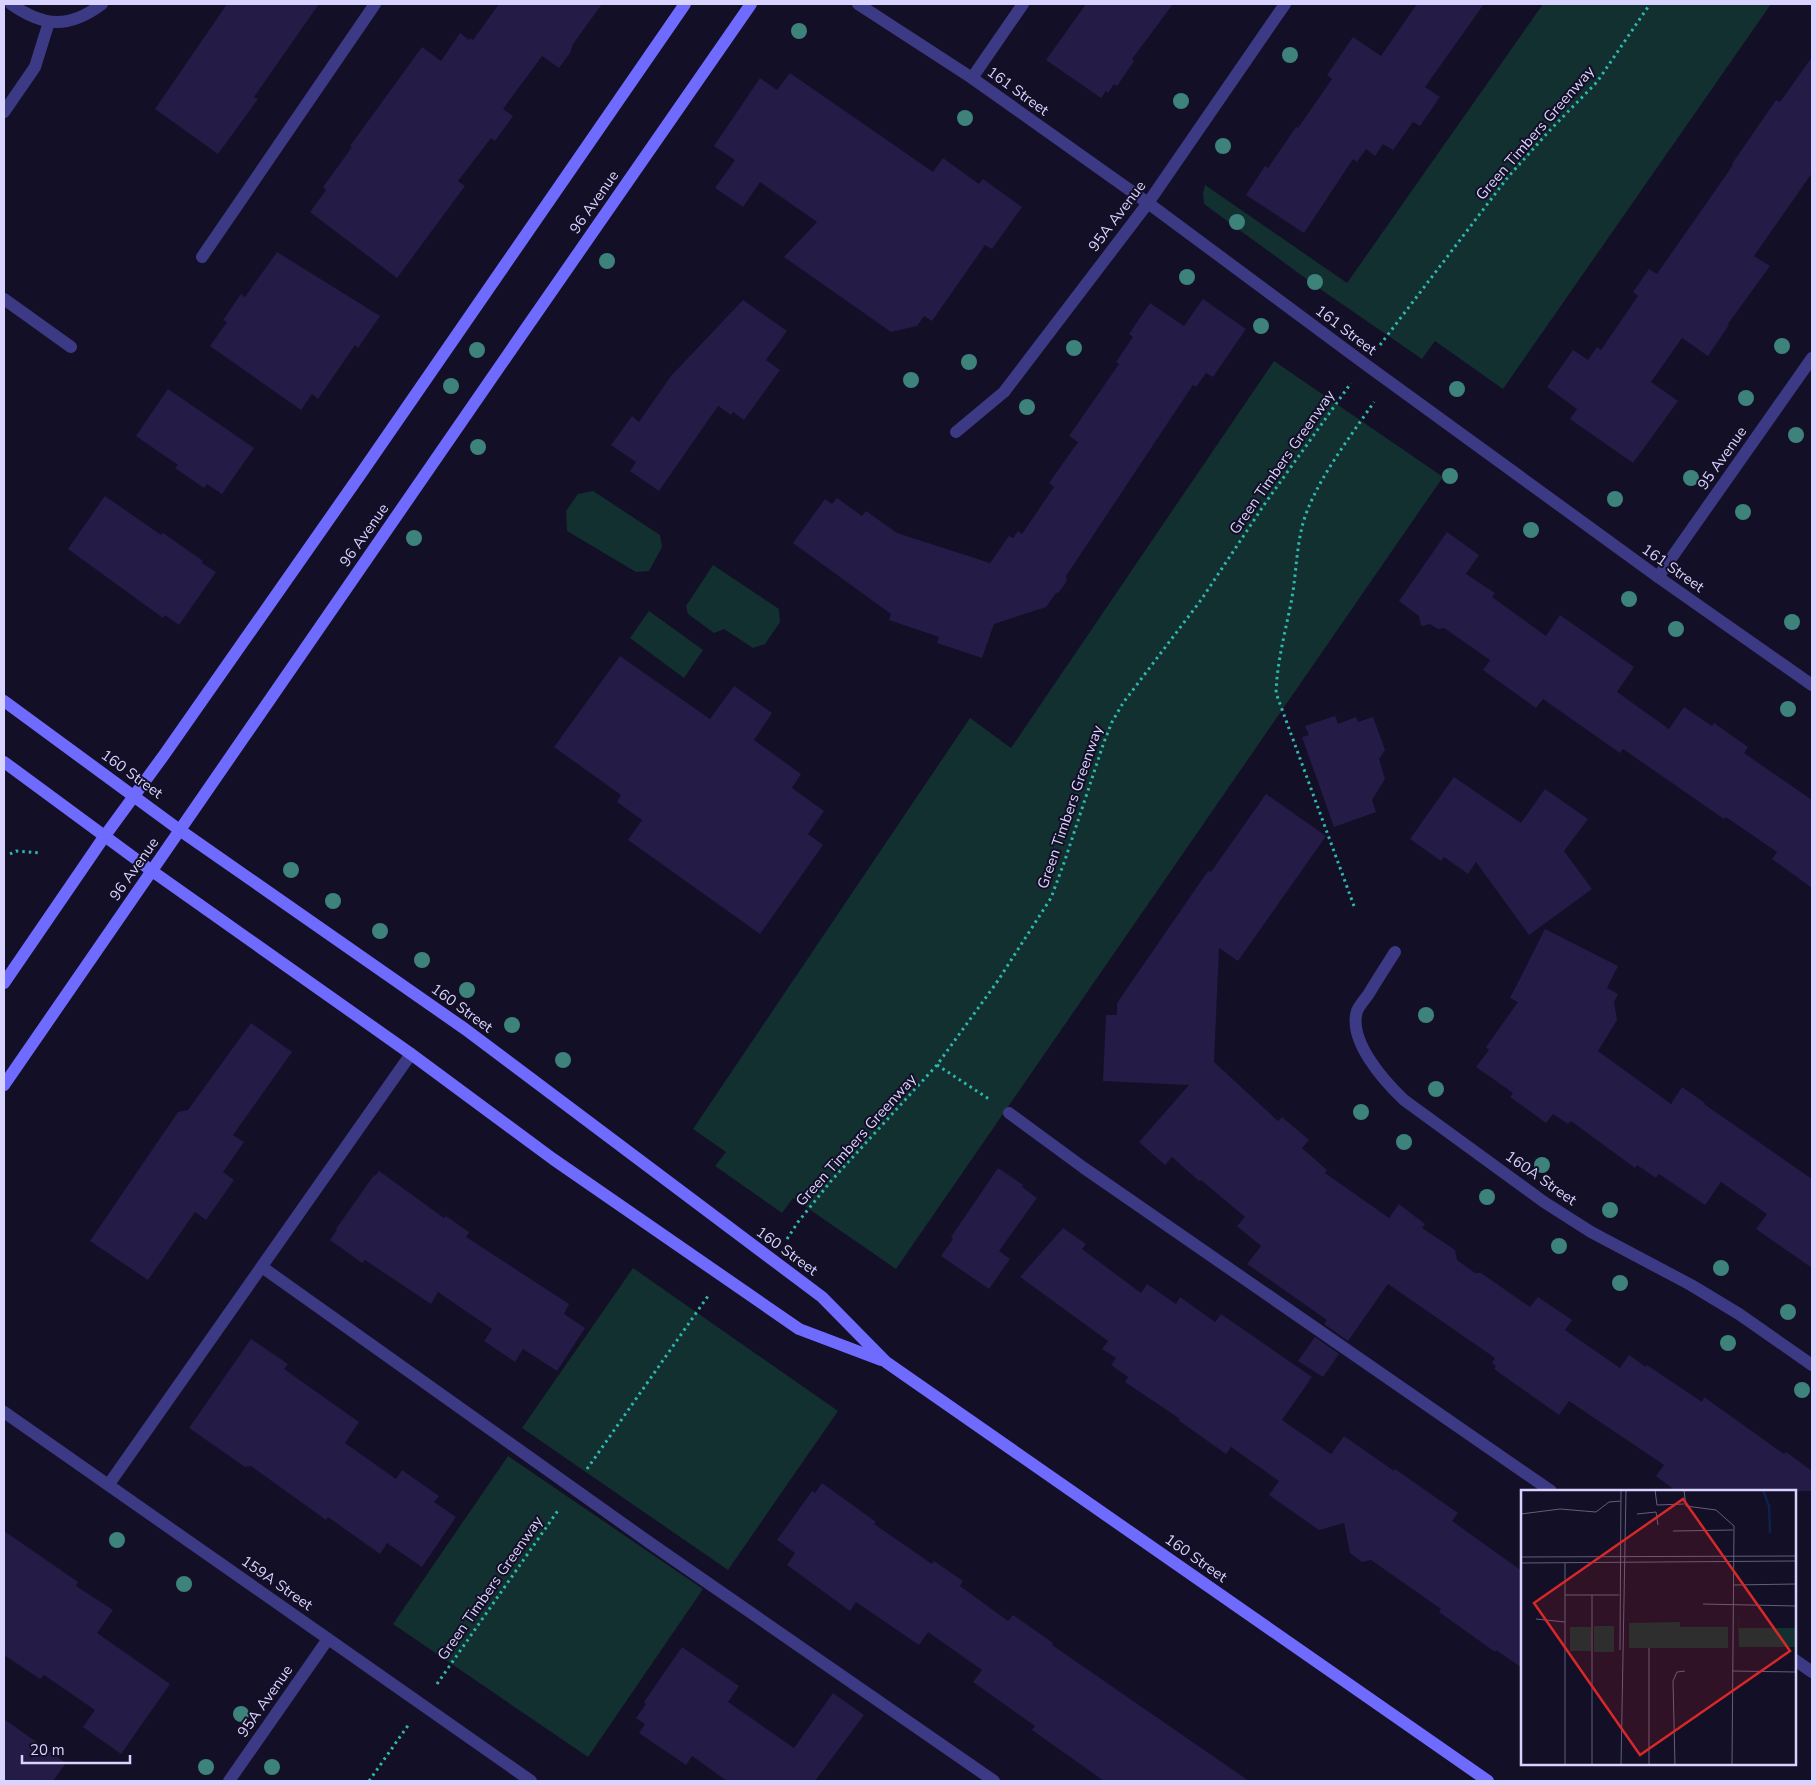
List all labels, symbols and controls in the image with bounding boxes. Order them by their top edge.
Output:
street label: Green Timbers Greenway [1471,61,1599,204]
street label: 161 Street [983,62,1054,121]
street label: 96 Avenue [565,166,623,238]
street label: 95A Avenue [1084,176,1150,255]
street label: 161 Street [1311,300,1381,360]
street label: Green Timbers Greenway [1225,386,1340,538]
street label: 95 Avenue [1693,422,1751,494]
street label: 96 Avenue [335,499,393,571]
street label: 161 Street [1638,539,1709,597]
street label: Green Timbers Greenway [1033,722,1107,891]
street label: 160 Street [97,745,168,804]
street label: 96 Avenue [105,833,163,905]
street label: 160 Street [427,979,498,1038]
street label: Green Timbers Greenway [791,1069,921,1210]
street label: 160A Street [1501,1146,1581,1210]
street label: 160 Street [752,1222,823,1281]
inset map [1521,1490,1796,1765]
street label: Green Timbers Greenway [433,1512,548,1664]
street label: 160 Street [1161,1529,1232,1587]
street label: 159A Street [237,1551,317,1615]
street label: 95A Avenue [233,1661,297,1741]
scale bar [22,1732,130,1764]
text: 20 m [30,1740,65,1760]

